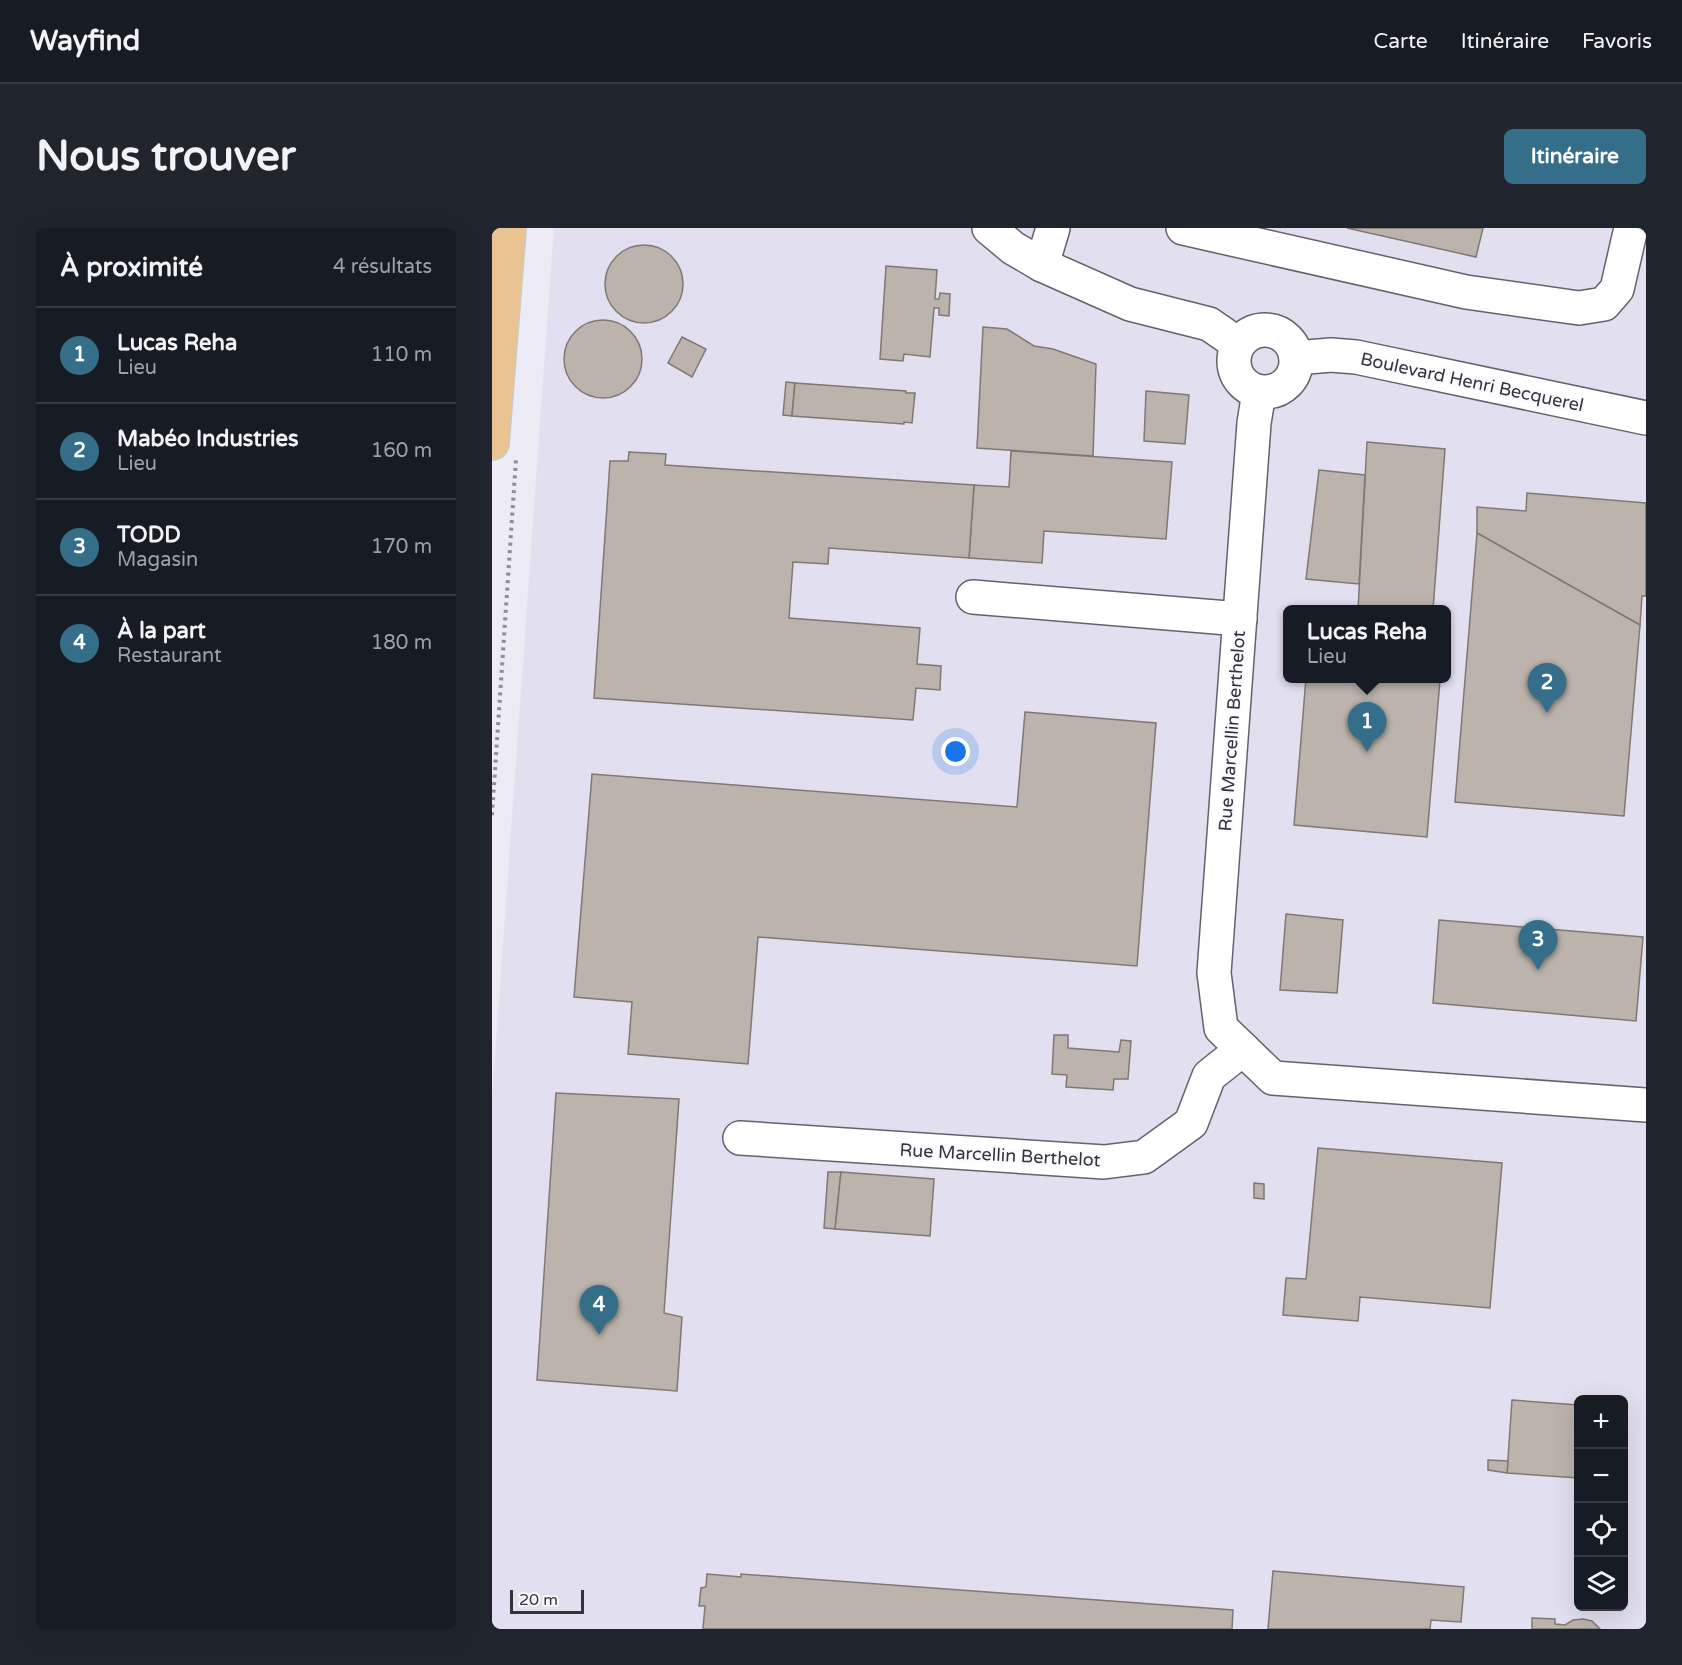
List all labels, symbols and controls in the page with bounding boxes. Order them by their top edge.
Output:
text: Wayfind [30,24,140,58]
text: Carte [1374,29,1428,54]
text: Itinéraire [1461,29,1549,54]
text: Favoris [1582,29,1652,54]
button: Itinéraire [1504,129,1646,184]
text: Nous trouver [36,131,296,182]
text: À proximité [60,252,203,283]
text: 4 résultats [333,255,432,279]
text: Lucas Reha [117,330,237,356]
text: 1 [73,343,86,367]
text: 110 m [371,343,432,367]
street label: Boulevard Henri Becquerel [1358,348,1586,416]
text: Lieu [117,356,157,380]
text: Mabéo Industries [117,426,299,452]
text: 2 [73,439,86,463]
text: 160 m [371,439,432,463]
text: Lieu [117,452,157,476]
text: TODD [117,522,181,548]
text: 3 [73,535,86,559]
text: 170 m [371,535,432,559]
text: Magasin [117,548,198,572]
popup [1283,605,1451,683]
text: À la part [117,618,206,644]
text: Lucas Reha [1307,619,1427,645]
street label: Rue Marcellin Berthelot [1214,630,1250,832]
text: 4 [73,631,86,655]
text: 180 m [371,631,432,655]
text: Restaurant [117,644,222,668]
text: Lieu [1307,645,1347,669]
pin: 2 [1528,664,1566,713]
pin: 1 [1348,702,1386,752]
your location [941,737,970,766]
pin: 3 [1518,920,1558,970]
street label: Rue Marcellin Berthelot [899,1139,1101,1171]
pin: 4 [580,1286,618,1335]
map controls [1574,1395,1628,1611]
button: + [1574,1395,1628,1449]
button: − [1574,1449,1628,1503]
button: locate [1574,1503,1628,1557]
button: layers [1574,1557,1628,1611]
scale bar [510,1587,584,1614]
text: 20 m [519,1590,558,1610]

